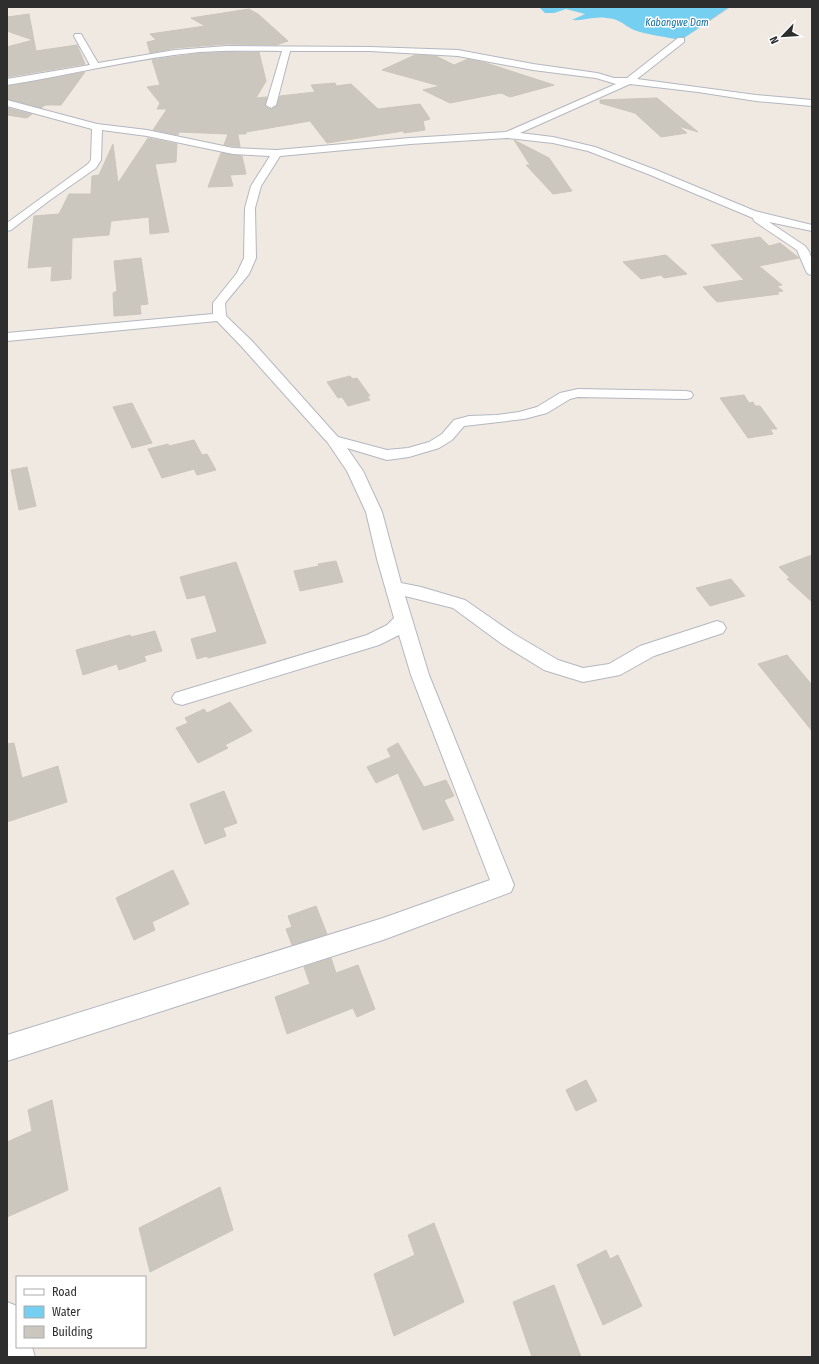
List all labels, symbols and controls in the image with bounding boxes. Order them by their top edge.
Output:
north arrow [763,16,803,56]
water label: Kabangwe Dam [645,17,709,29]
text: N [767,34,782,46]
legend [16,1276,146,1348]
text: Road [52,1285,77,1299]
text: Water [52,1305,81,1319]
text: Building [52,1325,93,1339]

